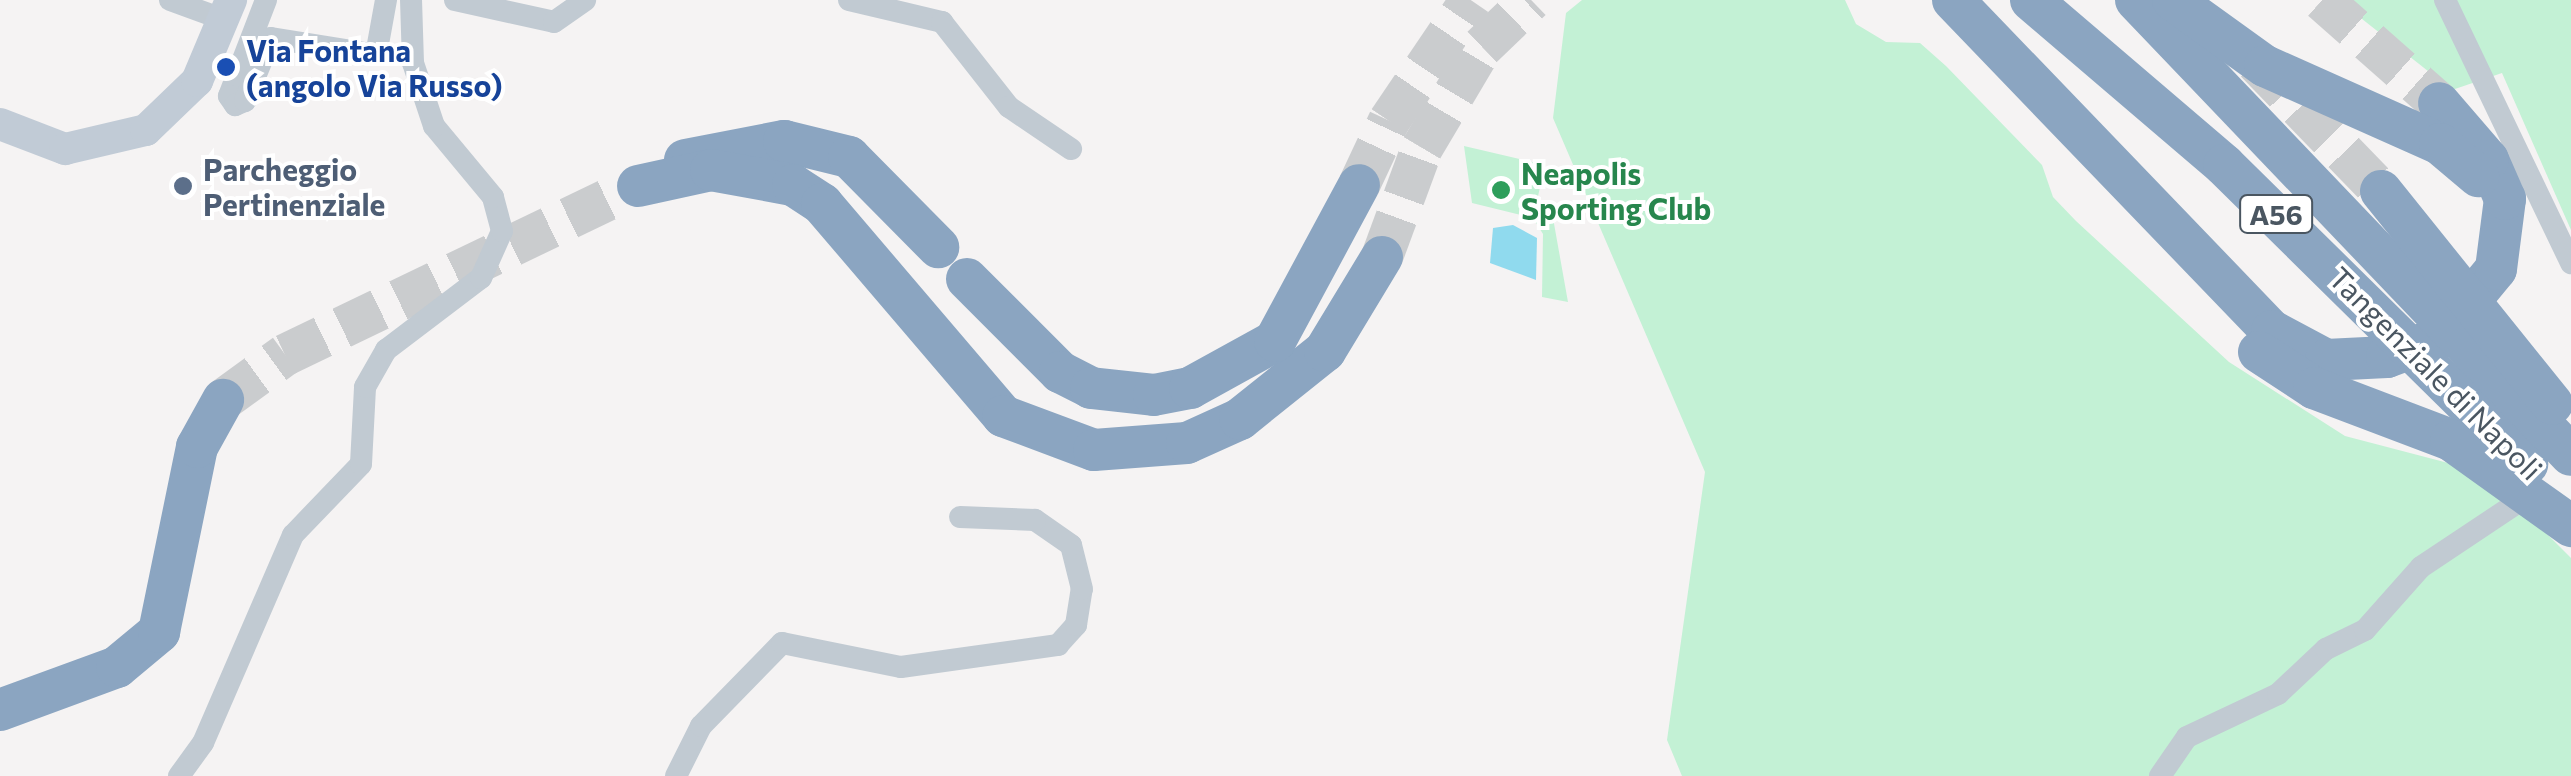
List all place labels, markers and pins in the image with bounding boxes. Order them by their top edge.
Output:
place label: Via Fontana (angolo Via Russo) [246,32,503,102]
marker: Via Fontana (angolo Via Russo) [215,56,237,78]
place label: Parcheggio Pertinenziale [203,151,385,222]
place label: Neapolis Sporting Club [1521,155,1711,226]
marker: Parcheggio Pertinenziale [172,175,194,197]
marker: Neapolis Sporting Club [1490,179,1512,201]

